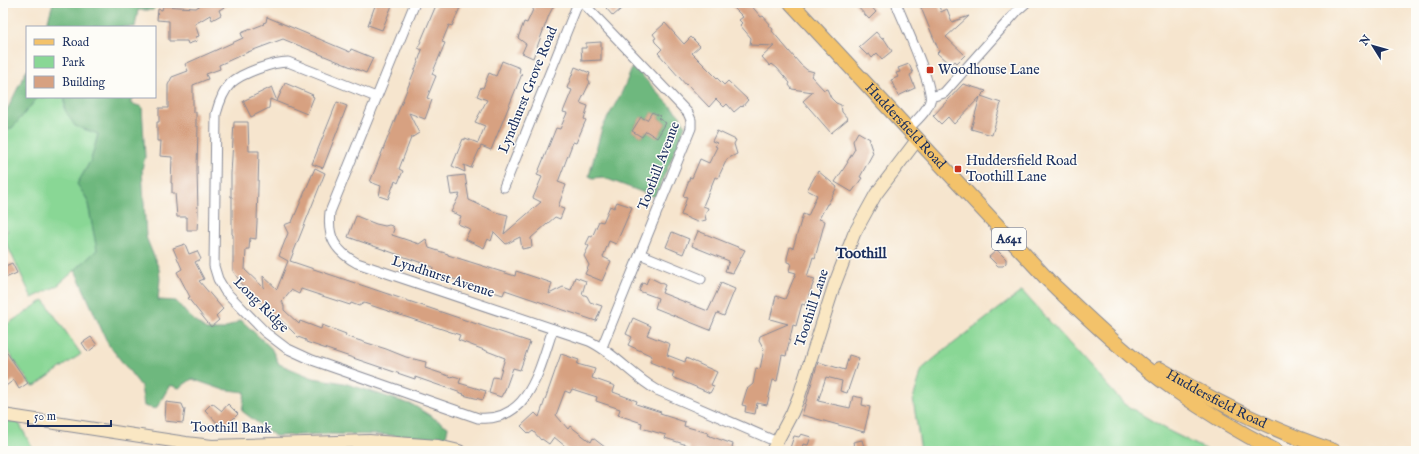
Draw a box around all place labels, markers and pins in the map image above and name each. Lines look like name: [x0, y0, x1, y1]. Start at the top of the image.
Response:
place label: Woodhouse Lane: [938, 61, 1040, 79]
marker: Woodhouse Lane: [925, 65, 935, 75]
place label: Huddersfield Road Toothill Lane: [966, 152, 1078, 186]
marker: Huddersfield Road Toothill Lane: [953, 164, 963, 174]

